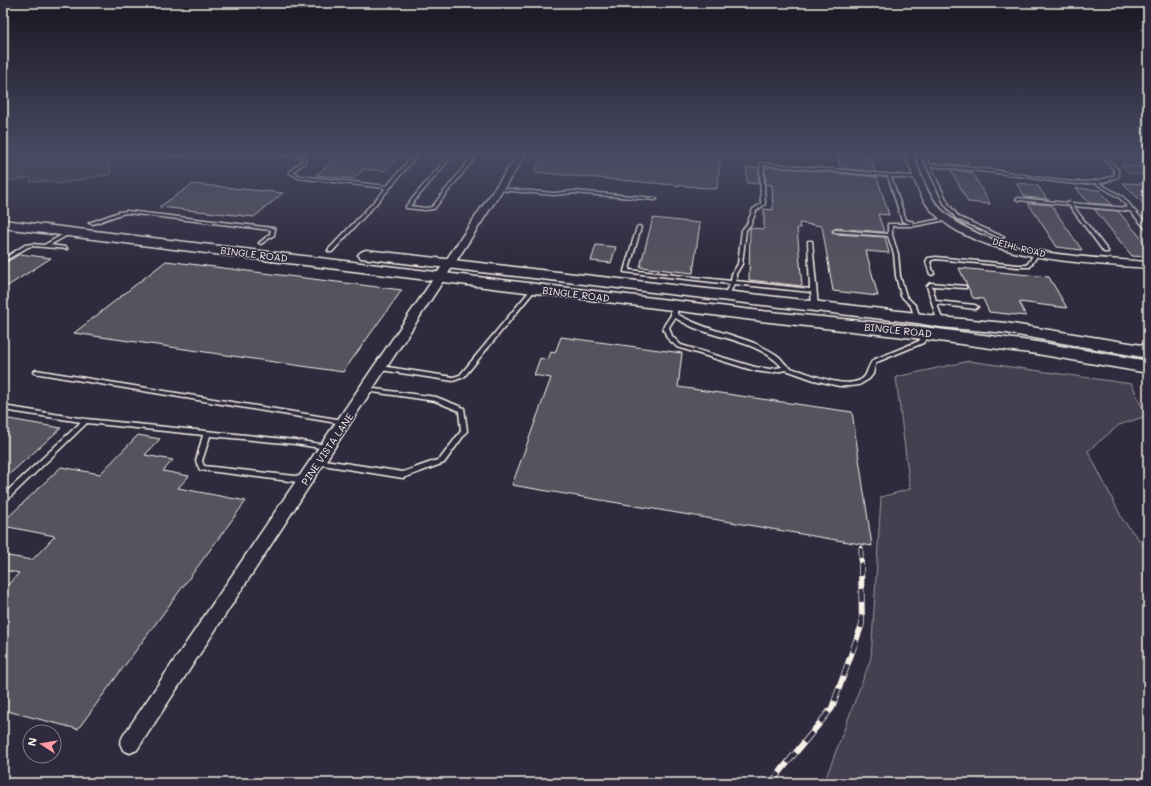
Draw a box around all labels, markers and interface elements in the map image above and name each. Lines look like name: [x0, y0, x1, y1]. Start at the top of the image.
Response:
street label: DEIHL ROAD: [991, 236, 1047, 259]
street label: BINGLE ROAD: [220, 243, 289, 265]
street label: BINGLE ROAD: [542, 283, 611, 305]
street label: BINGLE ROAD: [864, 319, 933, 341]
street label: PINE VISTA LANE: [298, 410, 356, 488]
north arrow: [22, 724, 62, 764]
text: N: [24, 736, 40, 747]

